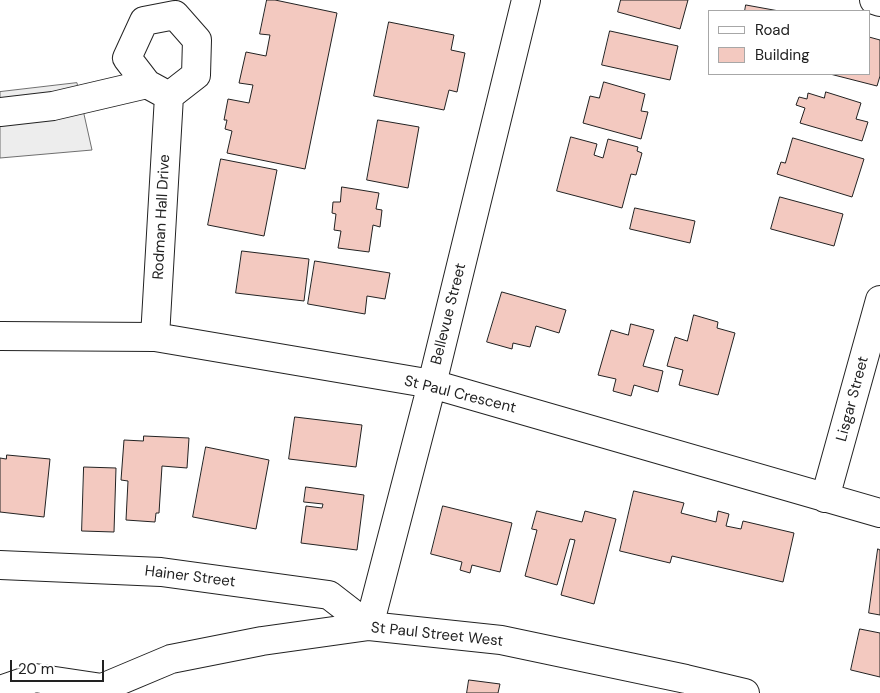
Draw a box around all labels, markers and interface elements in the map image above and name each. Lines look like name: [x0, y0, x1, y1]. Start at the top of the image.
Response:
legend: [708, 10, 870, 75]
text: Road: [755, 20, 790, 40]
text: Building: [755, 45, 810, 65]
street label: Rodman Hall Drive: [150, 154, 174, 280]
street label: Bellevue Street: [428, 261, 470, 367]
street label: Lisgar Street: [833, 354, 873, 444]
street label: St Paul Crescent: [402, 372, 518, 418]
street label: Hainer Street: [144, 563, 236, 591]
street label: St Paul Street West: [370, 619, 504, 651]
scale bar: [12, 650, 106, 682]
text: 20 m: [18, 659, 54, 679]

